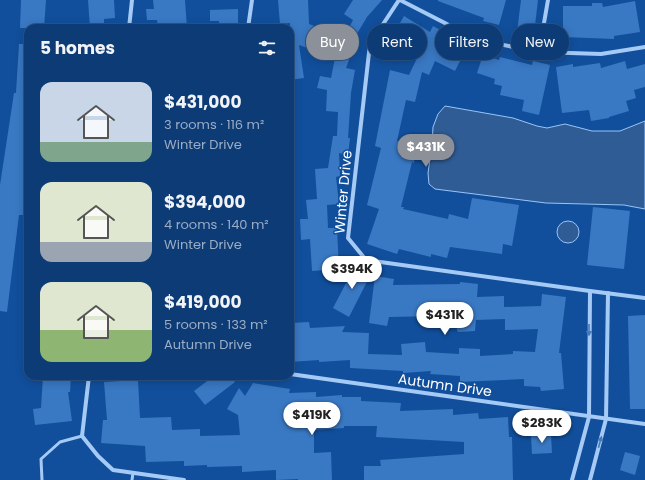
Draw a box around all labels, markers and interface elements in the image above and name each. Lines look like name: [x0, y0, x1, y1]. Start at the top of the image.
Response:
chip: Buy: [306, 24, 359, 60]
chip: Rent: [367, 24, 427, 60]
chip: Filters: [435, 24, 503, 60]
chip: New: [511, 24, 569, 60]
text: 5 homes: [40, 36, 115, 60]
icon: filters: [256, 37, 278, 59]
text: $431,000: [164, 90, 242, 114]
icon: home: [72, 98, 120, 146]
text: 3 rooms · 116 m²: [164, 115, 264, 134]
pin: $431K: [398, 134, 454, 168]
text: Winter Drive: [164, 135, 242, 154]
text: $431K: [406, 137, 446, 156]
street label: Winter Drive: [329, 149, 357, 235]
text: $394,000: [164, 190, 246, 214]
icon: home: [72, 198, 120, 246]
text: 4 rooms · 140 m²: [164, 215, 269, 234]
text: Winter Drive: [164, 235, 242, 254]
pin: $394K: [324, 256, 380, 290]
text: $394K: [331, 259, 373, 278]
text: $419,000: [164, 290, 242, 314]
icon: home: [72, 298, 120, 346]
pin: $431K: [417, 302, 473, 336]
text: $431K: [425, 305, 465, 324]
text: 5 rooms · 133 m²: [164, 315, 268, 334]
one-way arrow: [586, 324, 593, 336]
text: Autumn Drive: [164, 335, 252, 354]
street label: Autumn Drive: [397, 369, 494, 402]
pin: $419K: [284, 402, 340, 436]
text: $419K: [292, 405, 332, 424]
pin: $283K: [514, 410, 570, 444]
text: $283K: [521, 413, 563, 432]
one-way arrow: [597, 436, 603, 448]

